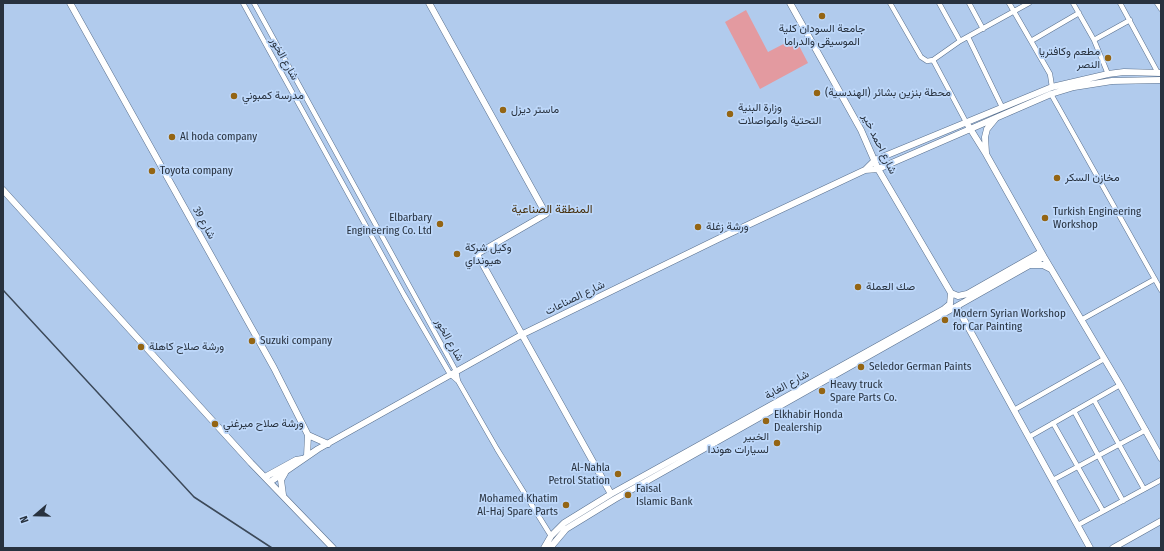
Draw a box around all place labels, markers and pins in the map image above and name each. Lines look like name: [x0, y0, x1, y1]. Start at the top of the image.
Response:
marker: جامعة السودان كلية الموسيقى والدراما: [817, 11, 827, 21]
place label: جامعة السودان كلية الموسيقى والدراما: [779, 22, 865, 48]
place label: مطعم وكافتريا النصر: [1039, 45, 1100, 71]
marker: مطعم وكافتريا النصر: [1103, 53, 1113, 63]
place label: محطة بنزين بشائر (الهندسية): [825, 86, 951, 100]
marker: محطة بنزين بشائر (الهندسية): [812, 88, 822, 98]
place label: مدرسة كمبوني: [242, 89, 304, 103]
marker: مدرسة كمبوني: [229, 91, 239, 101]
place label: وزارة البنية التحتية والمواصلات: [738, 101, 821, 127]
place label: ماستر ديزل: [511, 103, 559, 117]
marker: ماستر ديزل: [498, 105, 508, 115]
marker: وزارة البنية التحتية والمواصلات: [725, 109, 735, 119]
place label: Al hoda company: [180, 130, 257, 144]
marker: Al hoda company: [167, 132, 177, 142]
place label: Toyota company: [160, 164, 233, 178]
marker: Toyota company: [147, 166, 157, 176]
place label: مخازن السكر: [1065, 171, 1120, 185]
marker: مخازن السكر: [1052, 173, 1062, 183]
place label: Turkish Engineering Workshop: [1053, 205, 1141, 231]
place label: Elbarbary Engineering Co. Ltd: [346, 211, 432, 237]
marker: Turkish Engineering Workshop: [1040, 213, 1050, 223]
marker: Elbarbary Engineering Co. Ltd: [435, 219, 445, 229]
place label: ورشة زغلة: [706, 220, 749, 234]
marker: ورشة زغلة: [693, 222, 703, 232]
place label: وكيل شركة هيونداي: [465, 241, 512, 267]
marker: وكيل شركة هيونداي: [452, 249, 462, 259]
place label: صك العملة: [866, 280, 915, 294]
marker: صك العملة: [853, 282, 863, 292]
place label: Modern Syrian Workshop for Car Painting: [953, 307, 1066, 333]
marker: Modern Syrian Workshop for Car Painting: [940, 315, 950, 325]
place label: Suzuki company: [260, 334, 332, 348]
marker: Suzuki company: [247, 336, 257, 346]
place label: ورشة صلاح كاهلة: [149, 340, 224, 354]
marker: ورشة صلاح كاهلة: [136, 342, 146, 352]
place label: Seledor German Paints: [869, 360, 972, 374]
marker: Seledor German Paints: [856, 362, 866, 372]
place label: Heavy truck Spare Parts Co.: [830, 378, 897, 404]
marker: Heavy truck Spare Parts Co.: [817, 386, 827, 396]
place label: Elkhabir Honda Dealership: [774, 408, 843, 434]
marker: Elkhabir Honda Dealership: [761, 416, 771, 426]
place label: ورشة صلاح ميرغني: [223, 417, 304, 431]
marker: ورشة صلاح ميرغني: [210, 419, 220, 429]
place label: الخبير لسيارات هوندا: [708, 430, 769, 456]
marker: الخبير لسيارات هوندا: [772, 438, 782, 448]
place label: Al-Nahla Petrol Station: [548, 461, 610, 487]
marker: Al-Nahla Petrol Station: [613, 469, 623, 479]
place label: Faisal Islamic Bank: [636, 482, 693, 508]
marker: Faisal Islamic Bank: [623, 490, 633, 500]
place label: Mohamed Khatim Al-Haj Spare Parts: [477, 492, 558, 518]
marker: Mohamed Khatim Al-Haj Spare Parts: [561, 500, 571, 510]

